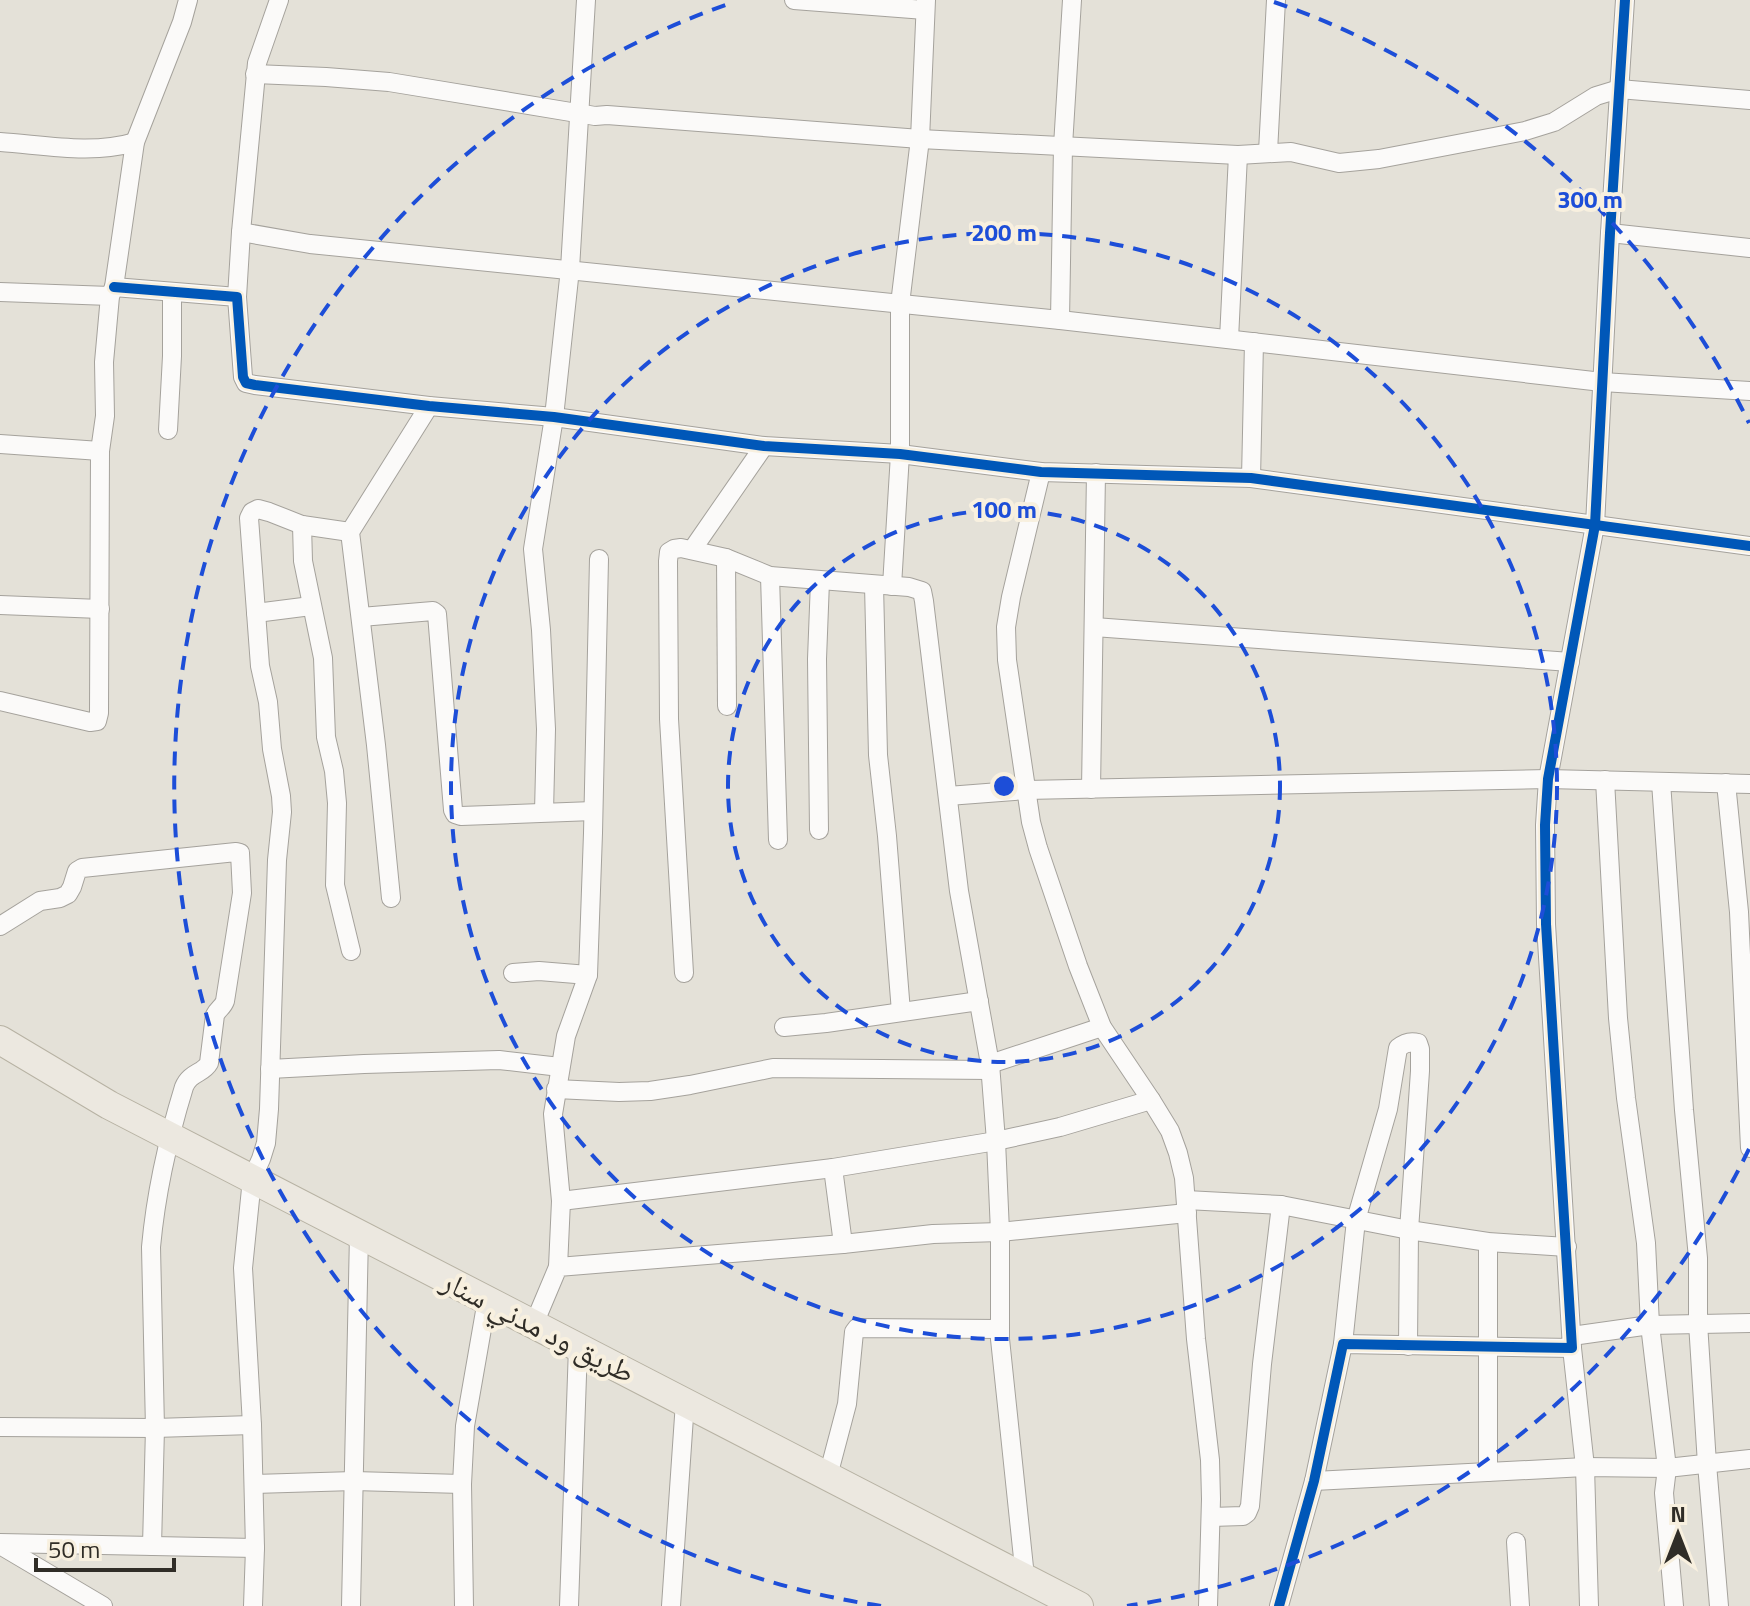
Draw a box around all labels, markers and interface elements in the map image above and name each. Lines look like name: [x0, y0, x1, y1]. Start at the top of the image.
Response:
text: 300 m: [1557, 181, 1623, 217]
text: 200 m: [971, 214, 1037, 250]
text: 100 m: [971, 491, 1037, 527]
centre of rings: [990, 772, 1018, 800]
street label: طريق ود مدني سنار: [432, 1257, 643, 1396]
north arrow: [1638, 1494, 1718, 1574]
text: N: [1670, 1497, 1686, 1531]
scale bar: [36, 1522, 174, 1572]
text: 50 m: [48, 1531, 100, 1567]

